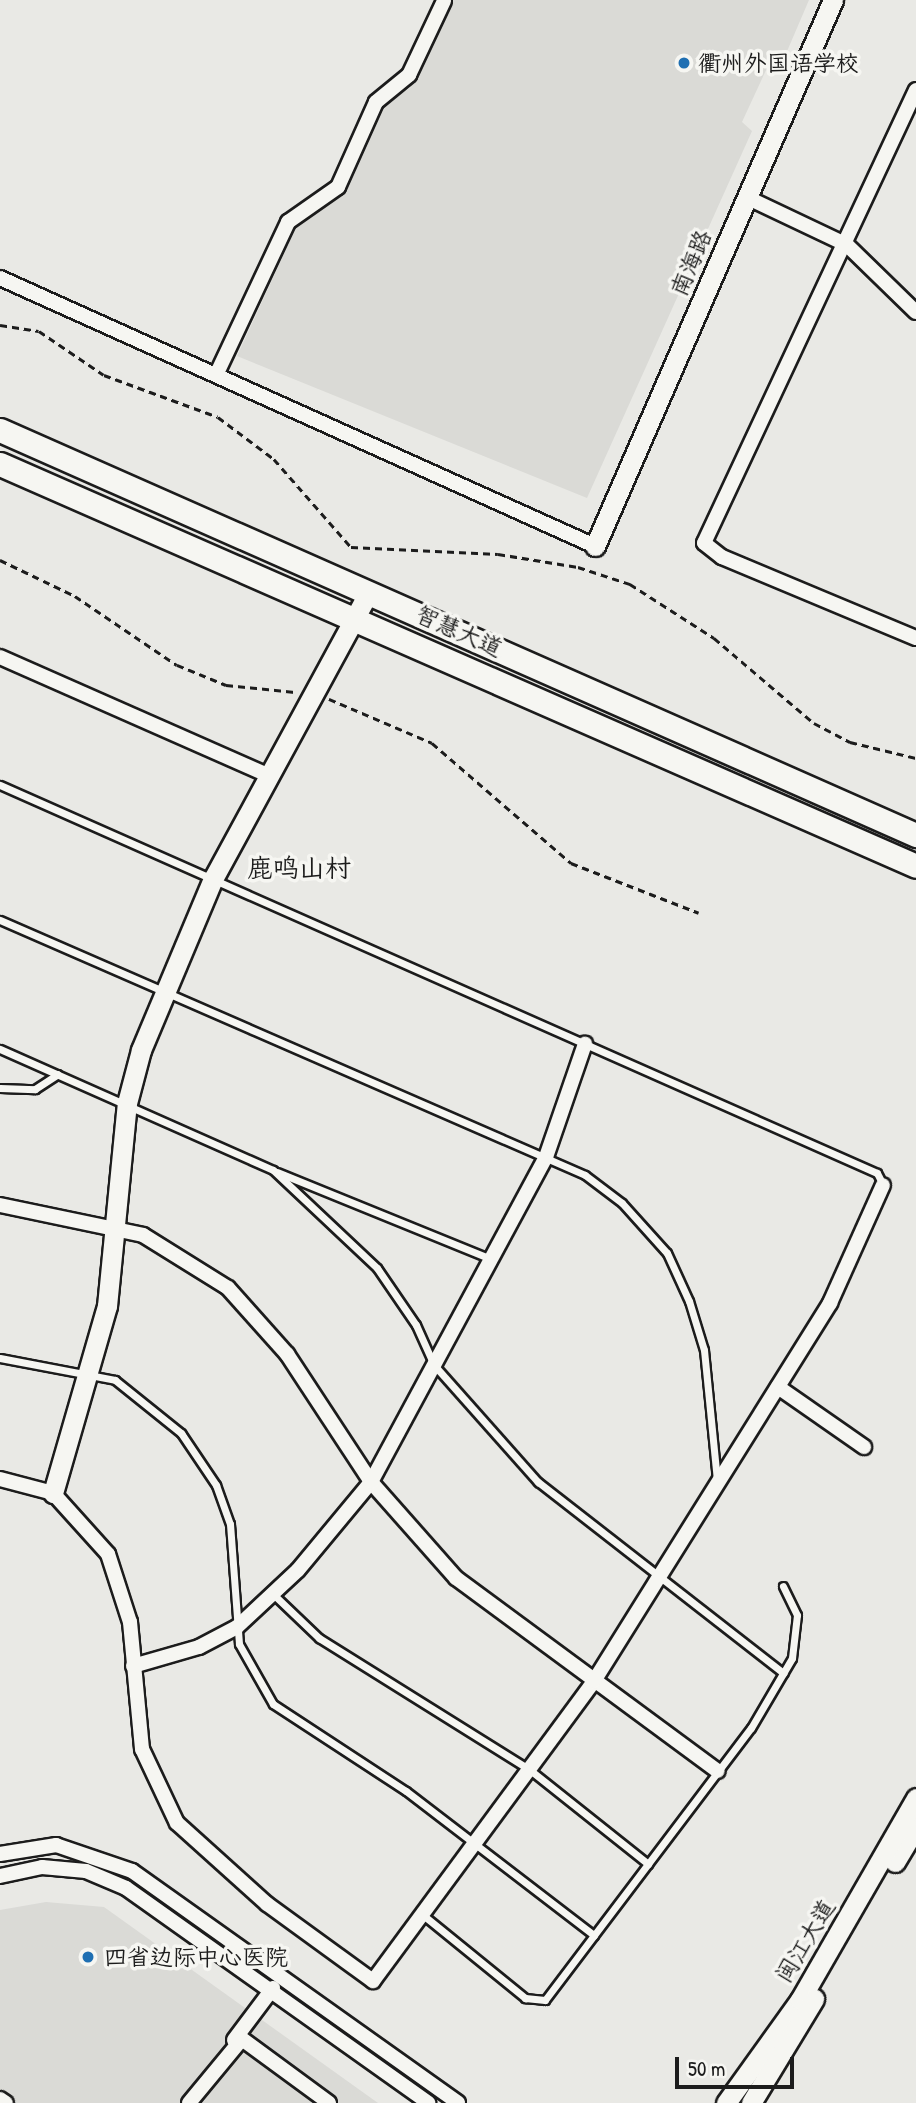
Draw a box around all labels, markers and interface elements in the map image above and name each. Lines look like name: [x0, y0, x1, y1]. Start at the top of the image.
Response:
place label: 衢州外国语学校: [698, 49, 859, 77]
marker: 衢州外国语学校: [676, 55, 692, 71]
street label: 南海路: [665, 226, 717, 300]
street label: 智慧大道: [411, 600, 507, 662]
district label: 鹿鸣山村: [247, 852, 351, 884]
street label: 闽江大道: [769, 1894, 841, 1988]
place label: 四省边际中心医院: [104, 1943, 288, 1971]
marker: 四省边际中心医院: [78, 1947, 98, 1967]
scale bar: [678, 2044, 797, 2088]
text: 50 m: [688, 2054, 725, 2083]

